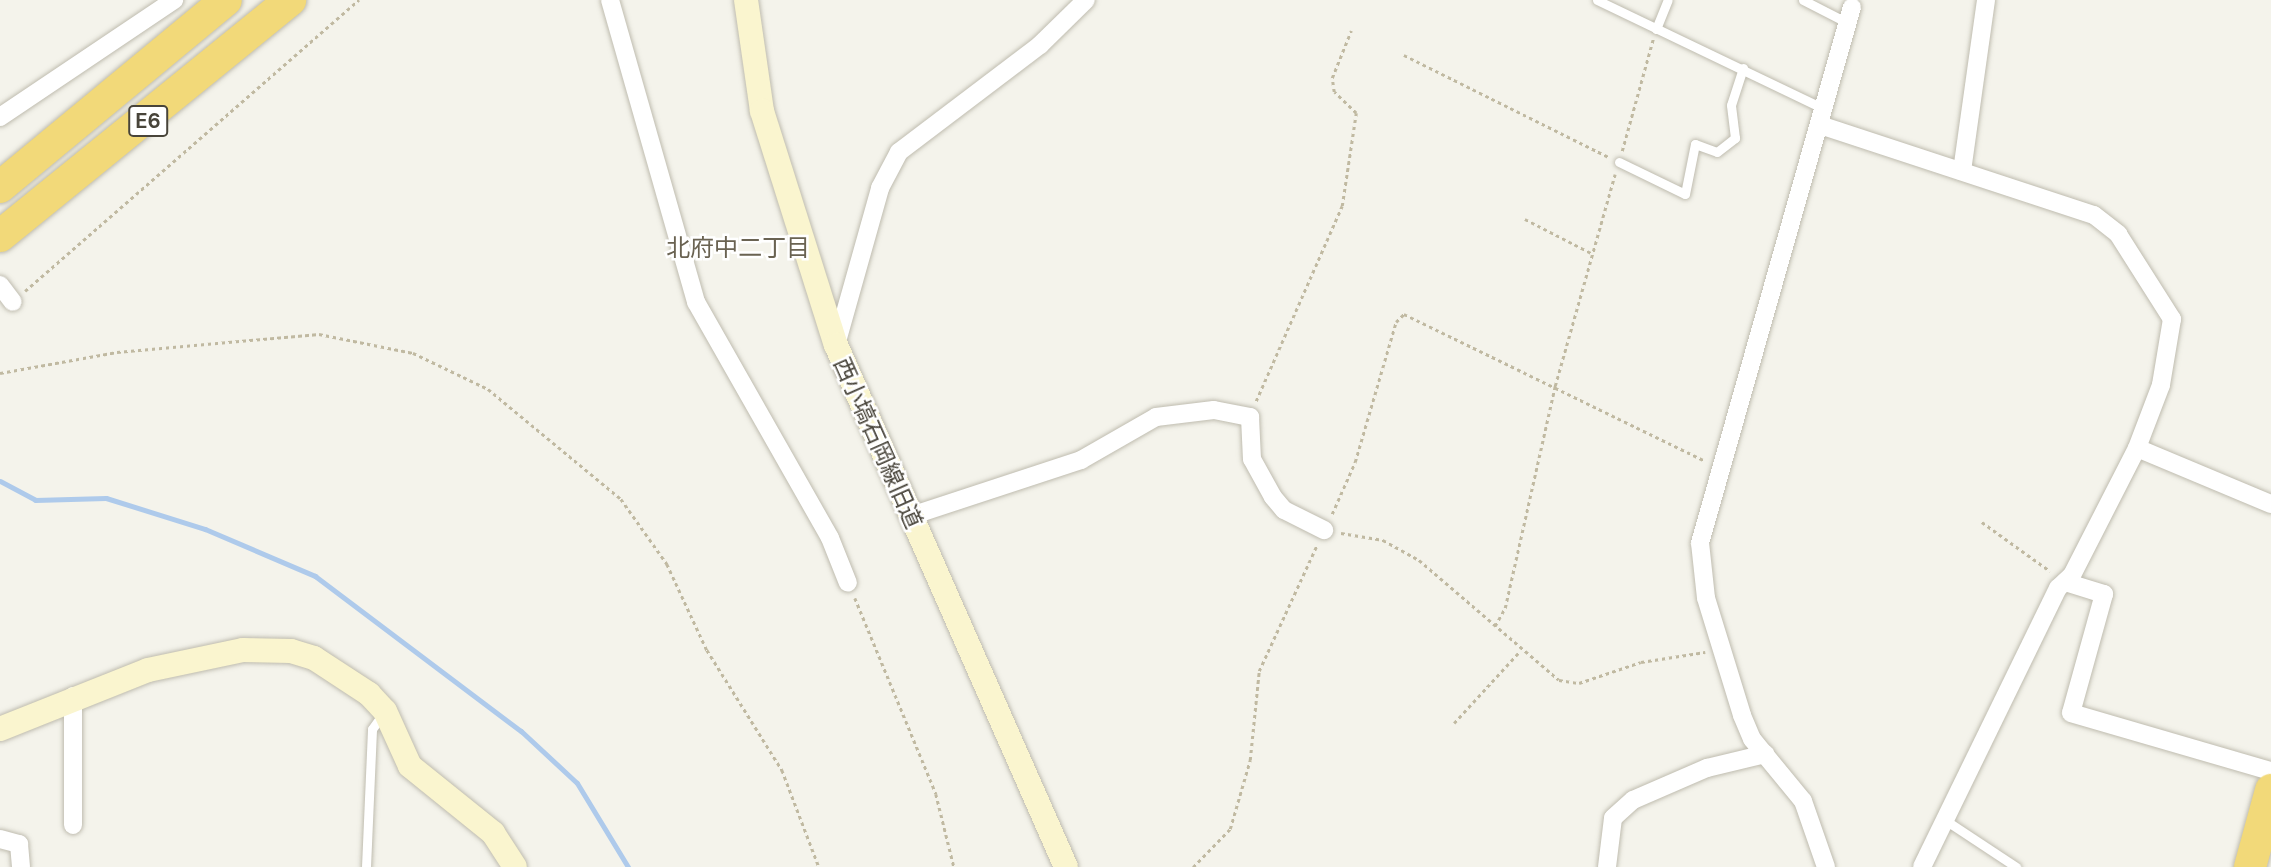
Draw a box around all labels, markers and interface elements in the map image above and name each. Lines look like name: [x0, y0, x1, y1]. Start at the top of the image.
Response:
road number: E6: [127, 104, 169, 138]
district label: 北府中二丁目: [666, 234, 810, 262]
street label: 西小塙石岡線旧道: [828, 353, 928, 533]

